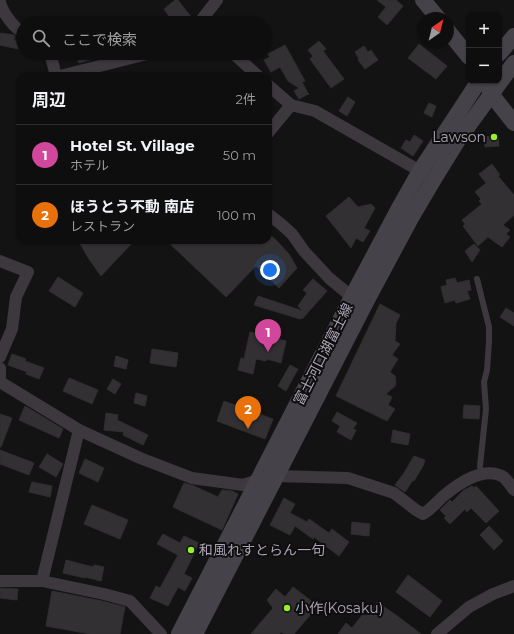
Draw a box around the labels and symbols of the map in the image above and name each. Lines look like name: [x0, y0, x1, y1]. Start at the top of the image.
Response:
north arrow: [418, 12, 454, 48]
place label: Lawson: [432, 128, 486, 146]
marker: Lawson: [489, 132, 499, 142]
your location: [260, 260, 280, 280]
street label: 富士河口湖富士線: [290, 300, 356, 408]
pin: 1: [255, 319, 281, 352]
pin: 2: [235, 396, 261, 429]
place label: 和風れすとらん一句: [199, 541, 325, 559]
marker: 和風れすとらん一句: [186, 545, 196, 555]
place label: 小作(Kosaku): [295, 599, 383, 617]
marker: 小作(Kosaku): [282, 603, 292, 613]

